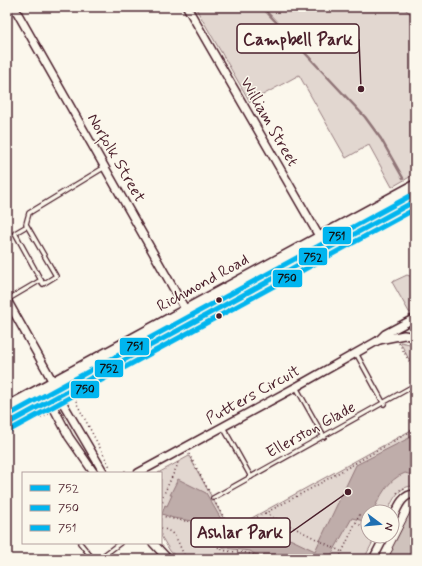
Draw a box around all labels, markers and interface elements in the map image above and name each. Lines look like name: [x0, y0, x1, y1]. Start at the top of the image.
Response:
callout: Campbell Park: [237, 24, 359, 53]
text: Campbell Park: [243, 29, 353, 51]
street label: William Street: [235, 74, 303, 170]
street label: Norfolk Street: [80, 110, 150, 208]
line badge: 751: [322, 226, 352, 245]
text: 751: [329, 230, 345, 244]
line badge: 752: [298, 247, 328, 266]
street label: Richmond Road: [153, 249, 253, 317]
text: 752: [303, 251, 323, 265]
line badge: 750: [272, 269, 303, 288]
text: 750: [277, 272, 297, 286]
unlabelled marker: [214, 295, 224, 305]
unlabelled marker: [214, 311, 224, 321]
line badge: 751: [119, 337, 150, 356]
text: 751: [127, 340, 143, 354]
line badge: 752: [94, 359, 124, 378]
street label: Putters Circuit: [202, 360, 304, 430]
text: 752: [99, 362, 119, 376]
line badge: 750: [70, 380, 100, 399]
text: 750: [75, 383, 95, 397]
street label: Ellerston Glade: [263, 397, 359, 463]
legend: [22, 472, 162, 544]
text: 752: [58, 481, 79, 497]
text: 750: [58, 501, 79, 517]
north arrow: [360, 504, 400, 544]
callout: Ashlar Park: [191, 518, 290, 547]
text: 751: [58, 521, 76, 537]
text: N: [381, 521, 396, 532]
text: Ashlar Park: [197, 522, 283, 544]

